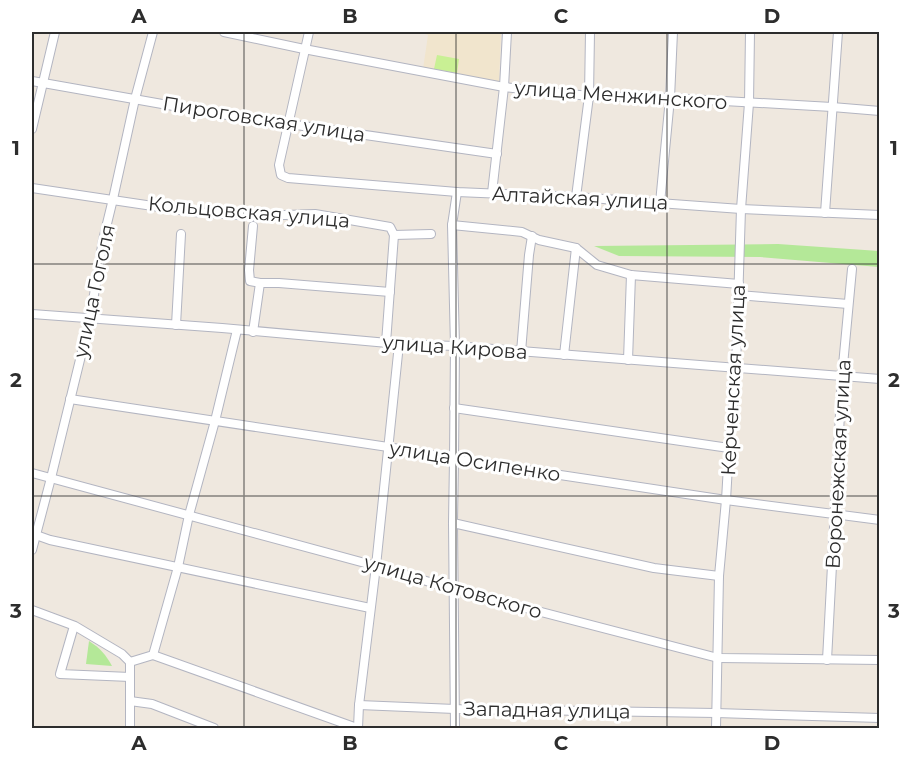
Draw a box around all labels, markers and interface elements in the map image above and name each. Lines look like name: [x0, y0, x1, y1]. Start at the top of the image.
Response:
text: A: [130, 4, 147, 28]
text: B: [342, 4, 358, 28]
text: C: [554, 4, 569, 28]
text: D: [764, 4, 780, 28]
street label: улица Менжинского: [513, 76, 728, 114]
street label: Пироговская улица: [161, 91, 367, 147]
text: 1: [12, 136, 20, 160]
text: 1: [890, 136, 898, 160]
street label: Алтайская улица: [491, 181, 669, 215]
street label: Кольцовская улица: [147, 191, 351, 233]
street label: улица Гоголя: [68, 222, 120, 361]
street label: Керченская улица: [716, 284, 750, 476]
street label: улица Кирова: [381, 330, 528, 364]
street label: Воронежская улица: [821, 359, 855, 569]
text: 2: [10, 368, 22, 392]
text: 2: [888, 368, 900, 392]
street label: улица Осипенко: [387, 435, 562, 486]
street label: улица Котовского: [360, 550, 545, 624]
text: 3: [9, 599, 22, 623]
text: 3: [887, 599, 900, 623]
street label: Западная улица: [463, 697, 631, 723]
text: A: [130, 731, 147, 755]
text: B: [342, 731, 358, 755]
text: C: [554, 731, 569, 755]
text: D: [764, 731, 780, 755]

